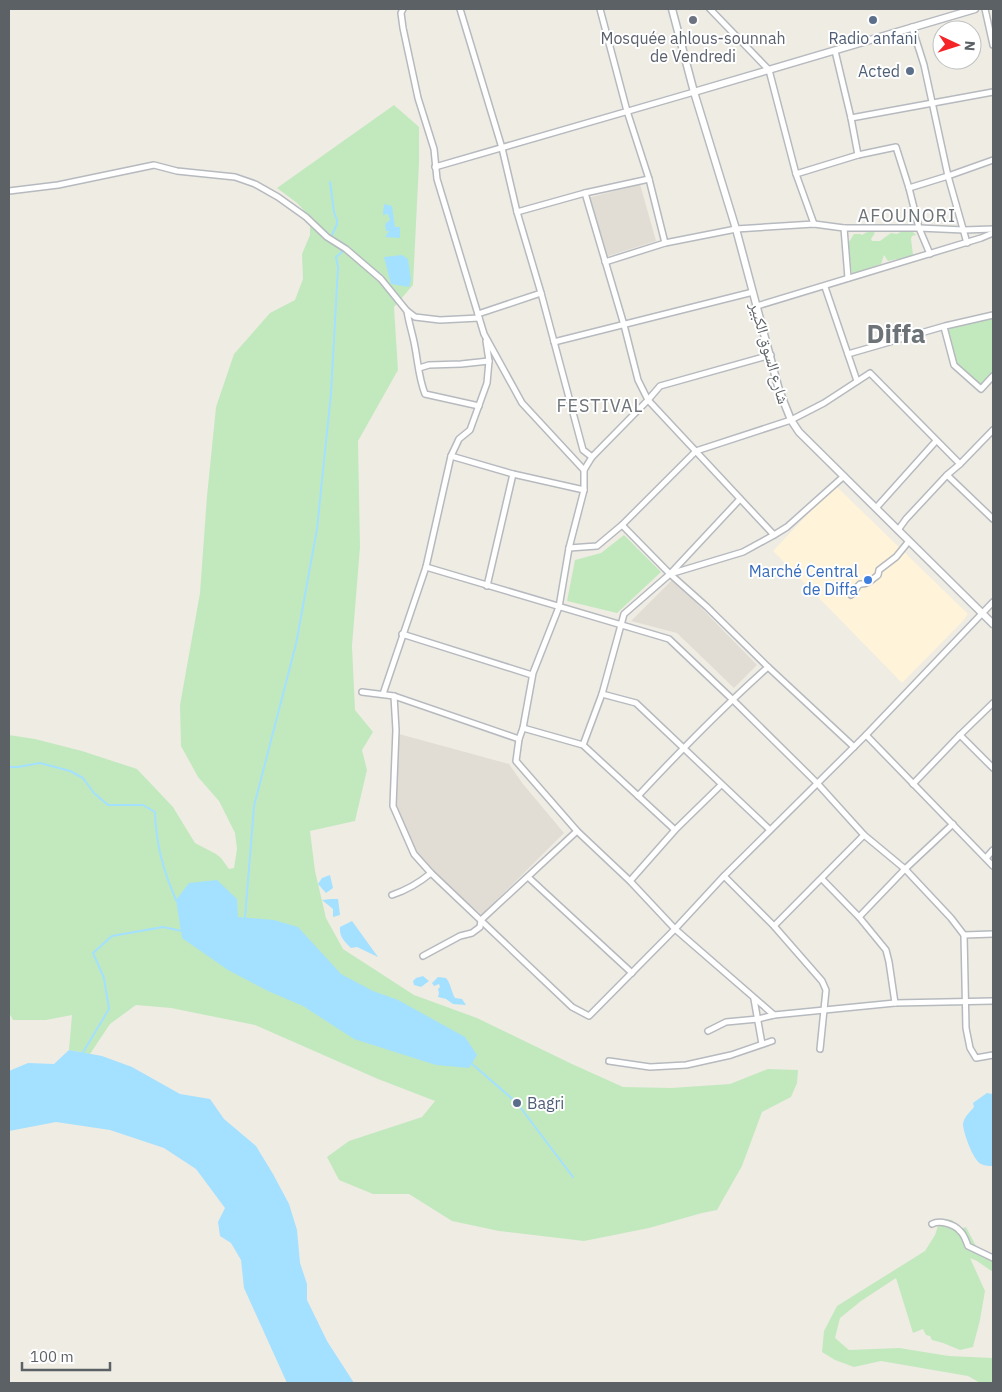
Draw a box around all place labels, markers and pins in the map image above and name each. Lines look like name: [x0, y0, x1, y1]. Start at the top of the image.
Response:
marker: Mosquée ahlous-sounnah de Vendredi: [687, 14, 699, 26]
marker: Radio anfani: [867, 14, 879, 26]
place label: Mosquée ahlous-sounnah de Vendredi: [600, 28, 786, 66]
place label: Radio anfani: [828, 28, 918, 48]
place label: Acted: [858, 61, 900, 81]
marker: Acted: [904, 65, 916, 77]
place label: Marché Central de Diffa: [749, 561, 858, 599]
marker: Marché Central de Diffa: [862, 574, 874, 586]
place label: Bagri: [527, 1093, 564, 1113]
marker: Bagri: [511, 1097, 523, 1109]

